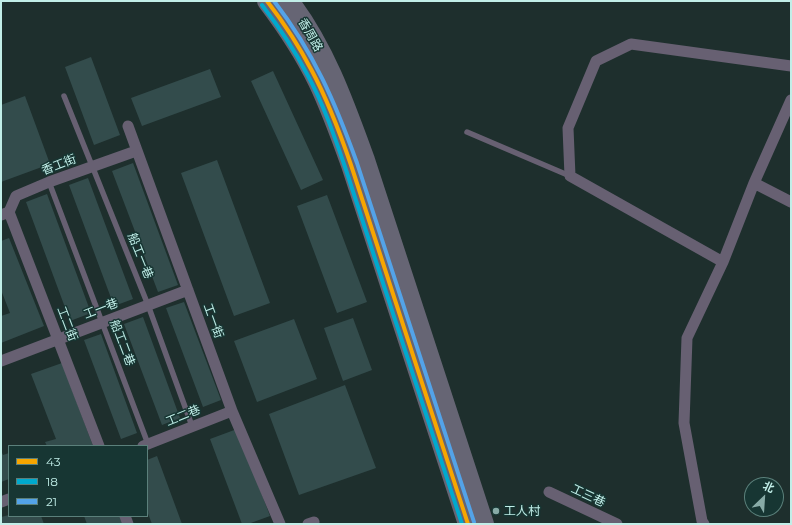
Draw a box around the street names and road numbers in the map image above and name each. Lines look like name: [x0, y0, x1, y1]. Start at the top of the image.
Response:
street label: 香周路: [295, 16, 325, 54]
street label: 香工街: [40, 152, 78, 178]
street label: 船工一巷: [124, 231, 156, 281]
street label: 工一巷: [82, 296, 120, 322]
street label: 工一街: [200, 302, 226, 340]
street label: 工二街: [54, 305, 80, 343]
street label: 船工二巷: [107, 318, 137, 368]
street label: 工二巷: [164, 403, 202, 429]
street label: 工三巷: [569, 482, 607, 510]

